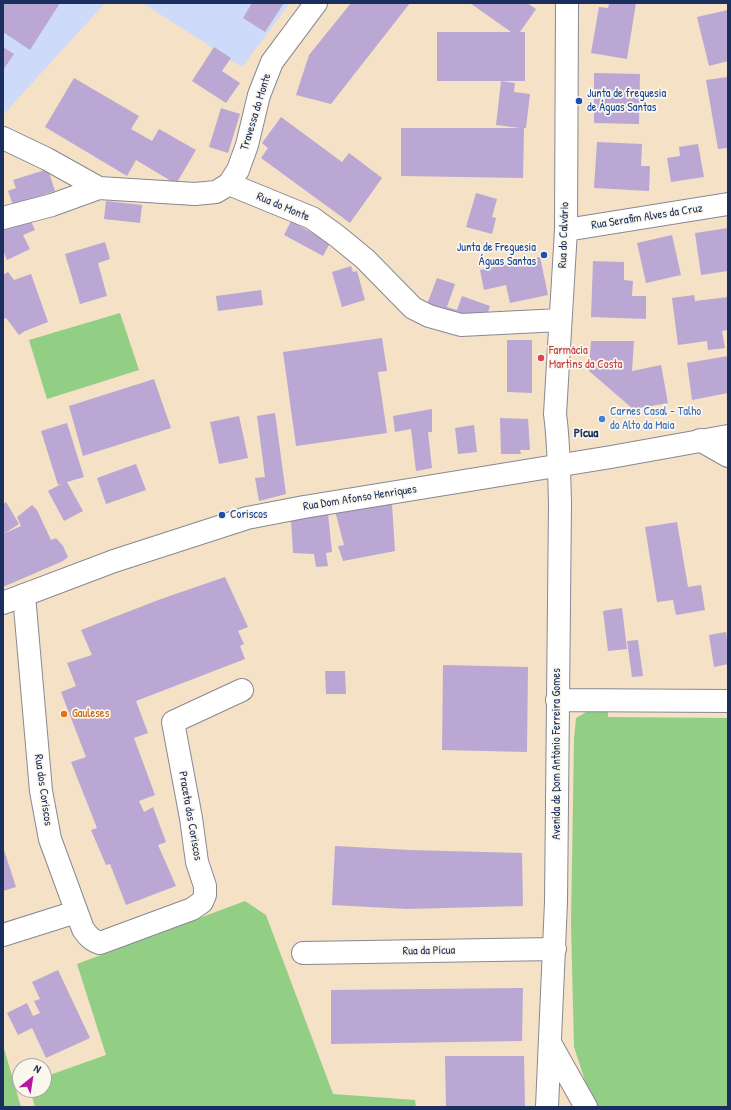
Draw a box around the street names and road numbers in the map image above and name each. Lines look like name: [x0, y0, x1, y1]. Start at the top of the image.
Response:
street label: Travessa do Monte: [237, 72, 275, 152]
street label: Rua do Monte: [254, 189, 312, 225]
street label: Rua Serafim Alves da Cruz: [590, 201, 704, 233]
street label: Rua do Calvário: [556, 202, 572, 268]
street label: Rua Dom Afonso Henriques: [302, 482, 418, 514]
street label: Avenida de Dom António Ferreira Gomes: [550, 668, 564, 840]
street label: Rua dos Coriscos: [31, 753, 55, 827]
street label: Praceta dos Coriscos: [175, 770, 205, 862]
street label: Rua da Pícua: [403, 943, 455, 959]

